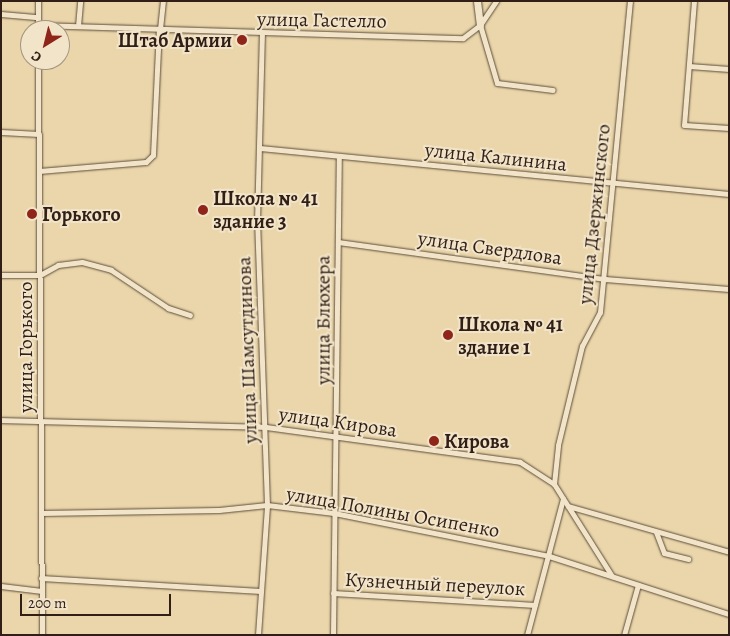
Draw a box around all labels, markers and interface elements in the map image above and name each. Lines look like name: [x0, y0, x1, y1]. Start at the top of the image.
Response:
street label: улица Гастелло: [257, 7, 387, 33]
north arrow: [20, 20, 70, 70]
place label: Штаб Армии: [118, 28, 232, 52]
marker: Штаб Армии: [236, 34, 248, 46]
text: С: [27, 47, 46, 67]
street label: улица Дзержинского: [573, 123, 615, 305]
street label: улица Калинина: [424, 138, 568, 176]
place label: Школа № 41 здание 3: [213, 186, 318, 233]
place label: Горького: [42, 202, 121, 226]
marker: Школа № 41 здание 3: [197, 204, 209, 216]
marker: Горького: [26, 208, 38, 220]
street label: улица Свердлова: [417, 226, 563, 270]
street label: улица Блюхера: [311, 255, 335, 385]
street label: улица Шамсутдинова: [232, 256, 262, 444]
street label: улица Горького: [13, 281, 37, 413]
place label: Школа № 41 здание 1: [458, 312, 563, 359]
marker: Школа № 41 здание 1: [442, 329, 454, 341]
street label: улица Кирова: [277, 402, 399, 442]
place label: Кирова: [444, 429, 509, 453]
marker: Кирова: [428, 435, 440, 447]
street label: улица Полины Осипенко: [285, 481, 501, 543]
street label: Кузнечный переулок: [344, 567, 526, 601]
scale bar: [22, 584, 174, 616]
text: 200 m: [28, 593, 67, 613]

